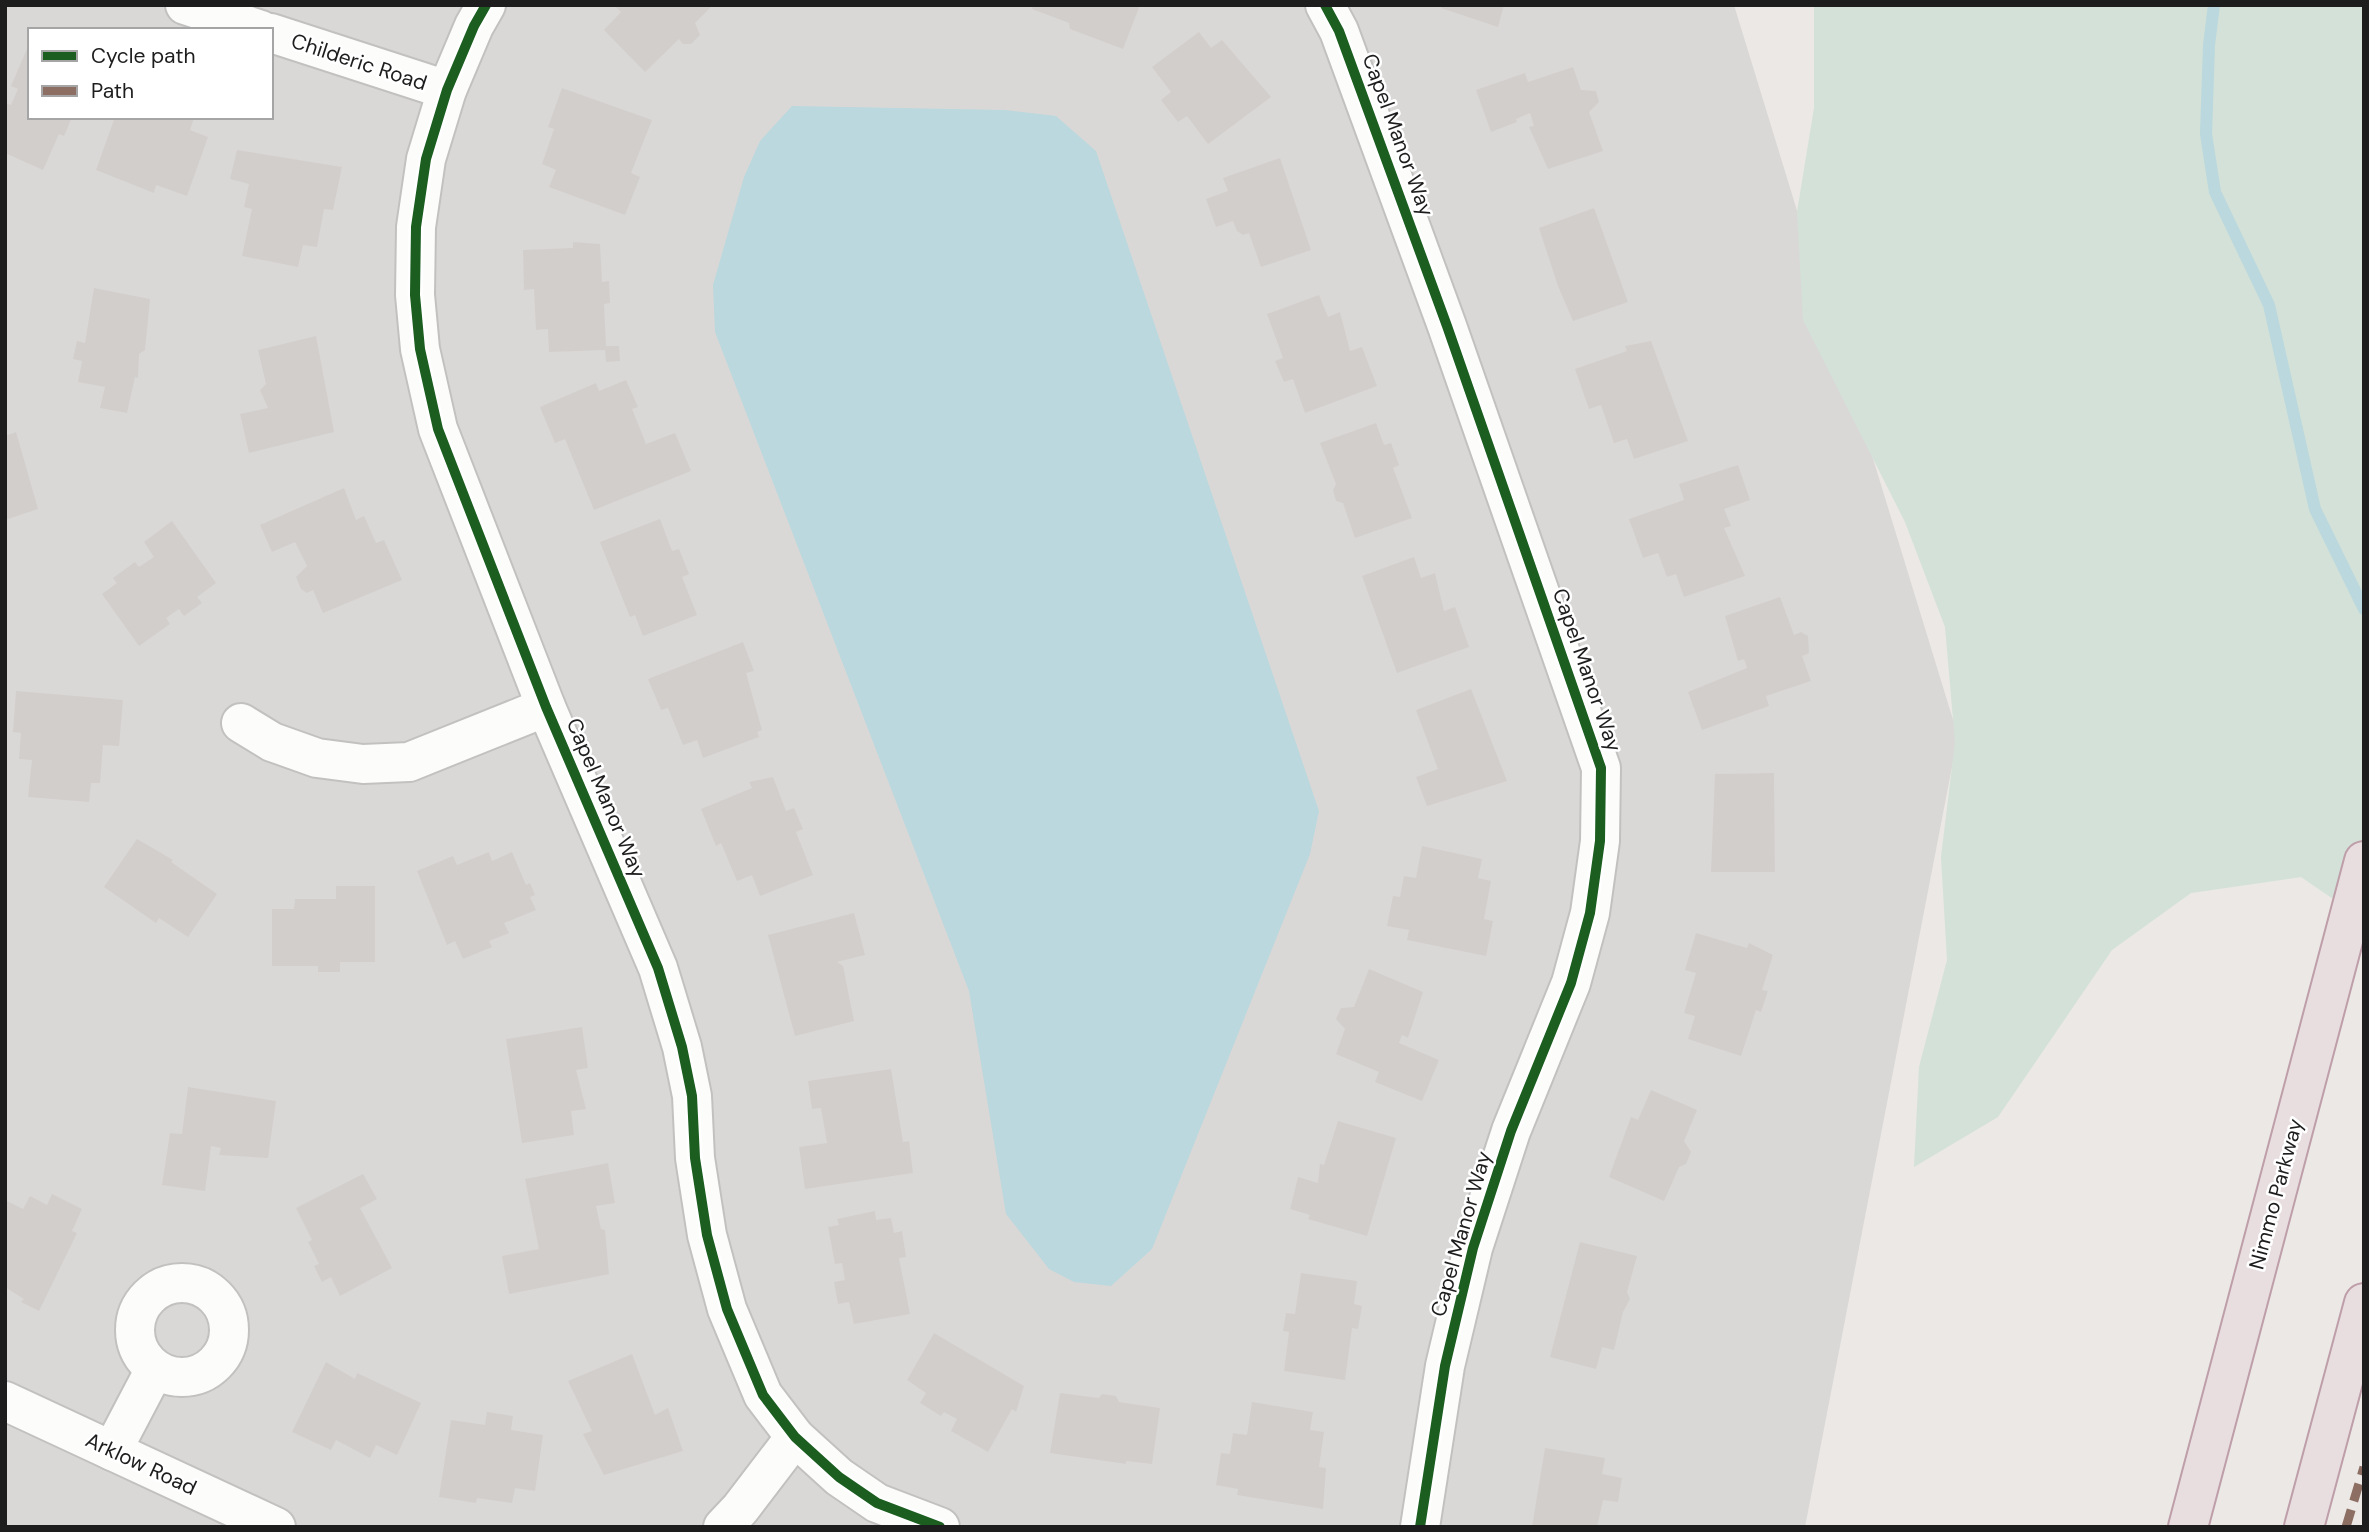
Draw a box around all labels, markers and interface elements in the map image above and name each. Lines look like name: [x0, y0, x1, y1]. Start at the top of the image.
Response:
street label: Childeric Road: [288, 27, 430, 97]
legend: [28, 28, 273, 119]
text: Cycle path: [91, 42, 196, 70]
street label: Capel Manor Way: [1356, 50, 1440, 220]
text: Path: [91, 77, 134, 105]
street label: Capel Manor Way: [1546, 585, 1628, 756]
street label: Capel Manor Way: [560, 714, 652, 882]
street label: Nimmo Parkway: [2242, 1115, 2310, 1272]
street label: Capel Manor Way: [1424, 1148, 1498, 1320]
street label: Arklow Road: [81, 1426, 201, 1502]

